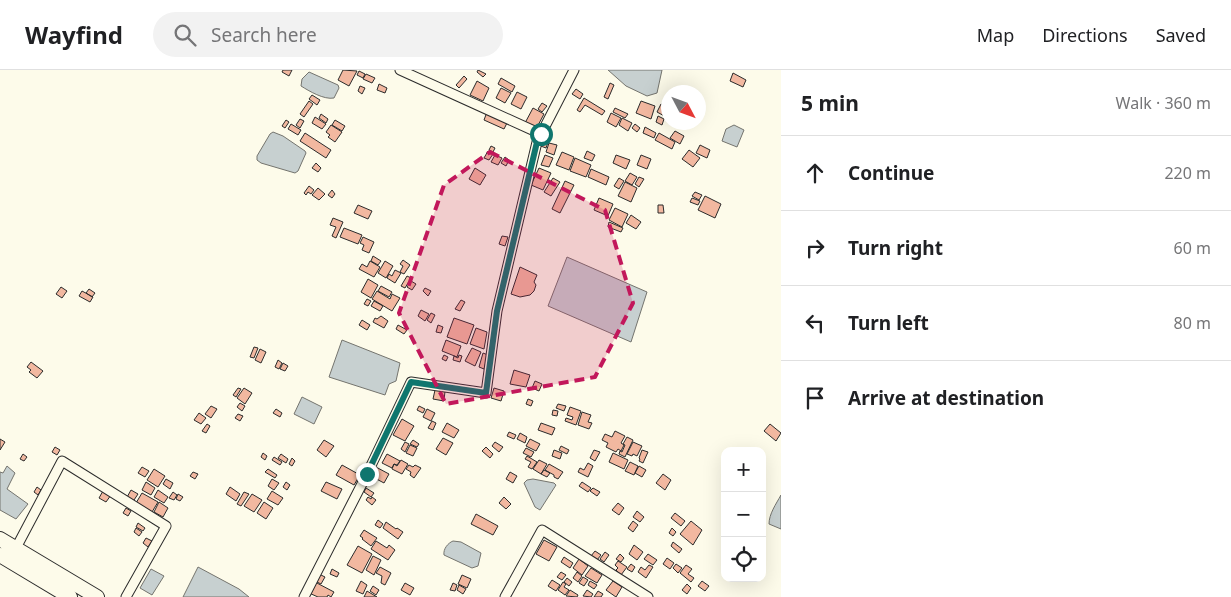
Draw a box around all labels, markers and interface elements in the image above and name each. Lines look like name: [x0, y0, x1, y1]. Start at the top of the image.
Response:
search box: [153, 12, 503, 57]
text: Wayfind: [25, 18, 123, 51]
icon: search: [171, 21, 199, 49]
text: Search here: [211, 22, 317, 48]
text: Map: [977, 23, 1014, 47]
text: Directions: [1042, 23, 1128, 47]
text: Saved: [1156, 23, 1206, 47]
north arrow: [661, 85, 706, 130]
text: 5 min: [801, 89, 859, 117]
text: Walk · 360 m: [1116, 92, 1211, 114]
route start: [530, 123, 553, 146]
icon: ahead: [801, 159, 829, 187]
text: Continue: [848, 160, 934, 186]
text: 220 m: [1164, 162, 1211, 184]
icon: right: [801, 234, 829, 262]
text: Turn right: [848, 235, 943, 261]
text: 60 m: [1174, 237, 1211, 259]
icon: left: [801, 309, 829, 337]
text: Turn left: [848, 310, 929, 336]
text: 80 m: [1174, 312, 1211, 334]
icon: arrive: [801, 384, 829, 412]
text: Arrive at destination: [848, 385, 1044, 411]
map controls: [721, 447, 766, 582]
button: +: [721, 447, 766, 492]
route end: [356, 463, 379, 486]
button: −: [721, 492, 766, 537]
button: locate: [721, 537, 766, 582]

